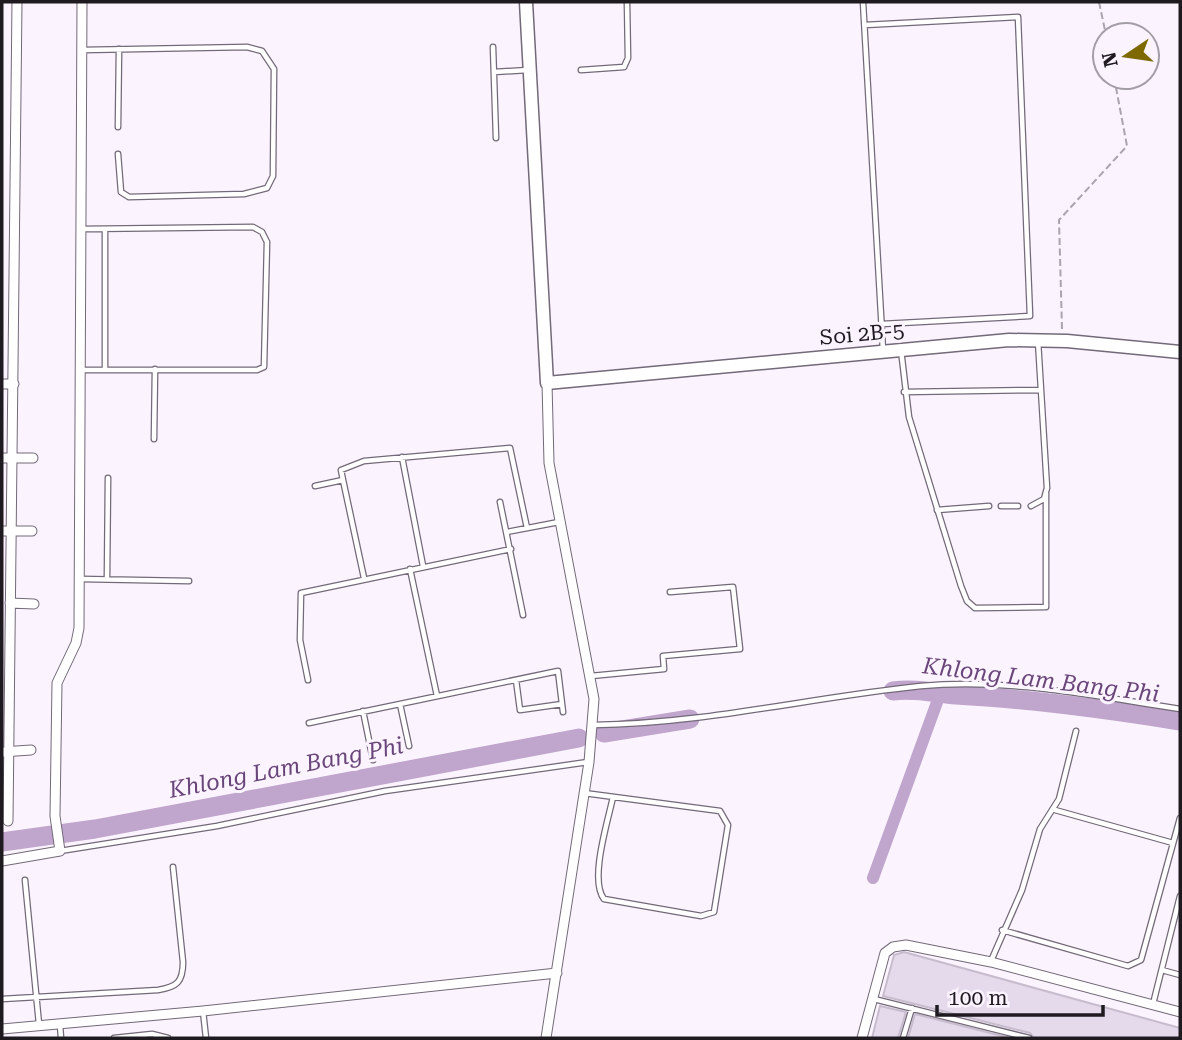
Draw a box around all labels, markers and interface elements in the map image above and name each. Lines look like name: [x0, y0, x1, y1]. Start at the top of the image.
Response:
north arrow: [1091, 21, 1161, 91]
text: N: [1097, 50, 1123, 69]
street label: Soi 2B-5: [819, 318, 905, 350]
water label: Khlong Lam Bang Phi: [920, 652, 1161, 708]
water label: Khlong Lam Bang Phi: [165, 732, 406, 804]
scale bar: [937, 974, 1103, 1018]
text: 100 m: [948, 986, 1008, 1010]

